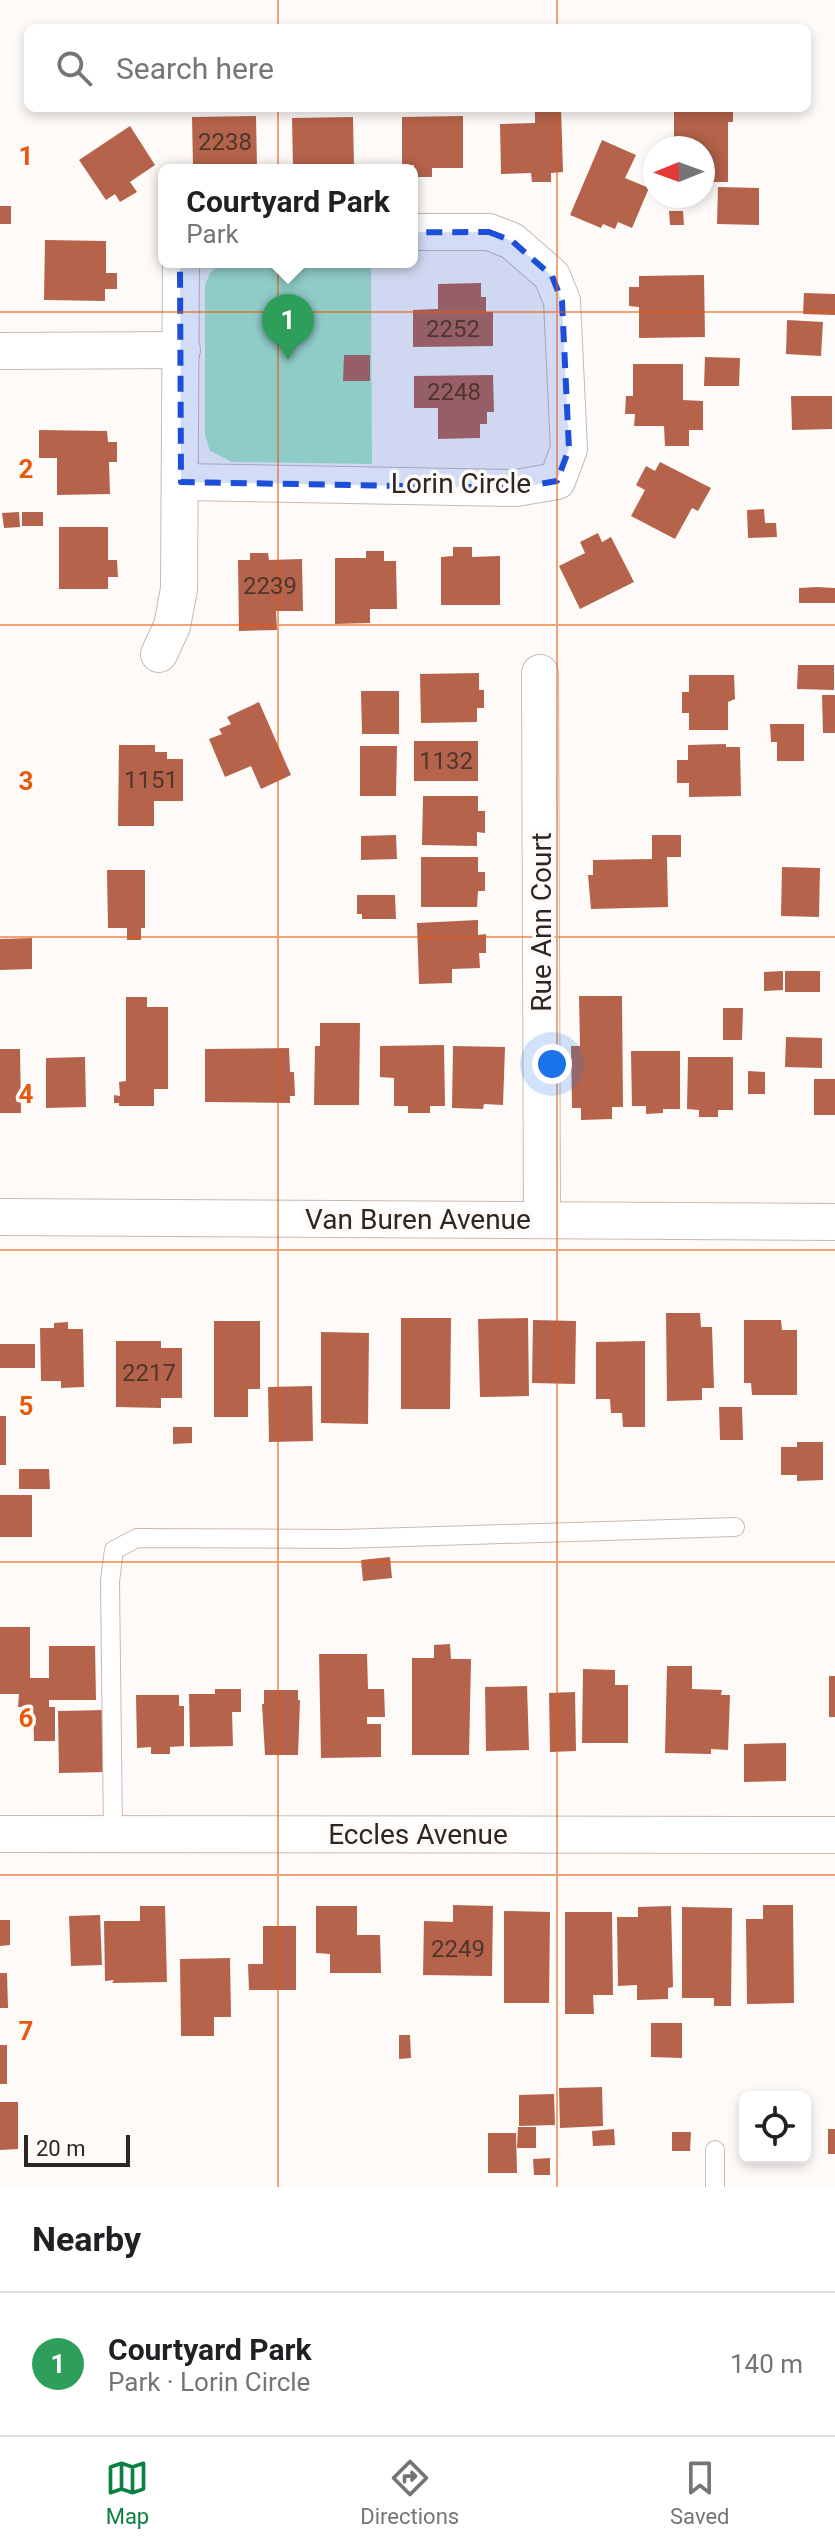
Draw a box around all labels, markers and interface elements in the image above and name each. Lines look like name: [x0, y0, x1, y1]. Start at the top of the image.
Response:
search box: [24, 24, 811, 112]
icon: search: [52, 46, 96, 90]
text: Search here: [116, 51, 274, 86]
house number: 2238: [198, 128, 252, 156]
north arrow: [643, 136, 715, 208]
text: 1: [19, 141, 33, 171]
popup: [158, 164, 418, 268]
text: Courtyard Park: [186, 184, 390, 219]
text: Park: [186, 219, 239, 249]
pin: 1: [262, 294, 314, 360]
house number: 2252: [426, 315, 480, 343]
house number: 2248: [427, 378, 481, 406]
text: 2: [19, 454, 33, 484]
street label: Lorin Circle: [391, 467, 531, 500]
house number: 2239: [243, 572, 297, 600]
house number: 1132: [419, 747, 473, 775]
text: 3: [19, 766, 33, 796]
house number: 1151: [124, 766, 178, 794]
street label: Rue Ann Court: [525, 832, 558, 1012]
your location: [532, 1044, 572, 1084]
text: 4: [19, 1079, 34, 1109]
street label: Van Buren Avenue: [305, 1203, 531, 1236]
house number: 2217: [122, 1359, 176, 1387]
text: 5: [19, 1391, 33, 1421]
text: 6: [19, 1703, 34, 1733]
street label: Eccles Avenue: [328, 1818, 508, 1851]
house number: 2249: [431, 1935, 485, 1963]
text: 7: [19, 2016, 33, 2046]
map controls: [739, 2091, 811, 2163]
button: locate: [739, 2091, 811, 2163]
scale bar: [24, 2131, 130, 2167]
text: 20 m: [36, 2136, 85, 2161]
text: Nearby: [32, 2219, 141, 2259]
text: Courtyard Park: [108, 2332, 311, 2367]
text: 1: [51, 2349, 65, 2379]
text: 140 m: [730, 2349, 803, 2379]
text: Park · Lorin Circle: [108, 2367, 310, 2397]
tab: Map: [105, 2456, 149, 2529]
tab: Directions: [360, 2456, 459, 2529]
tab: Saved: [670, 2456, 730, 2529]

